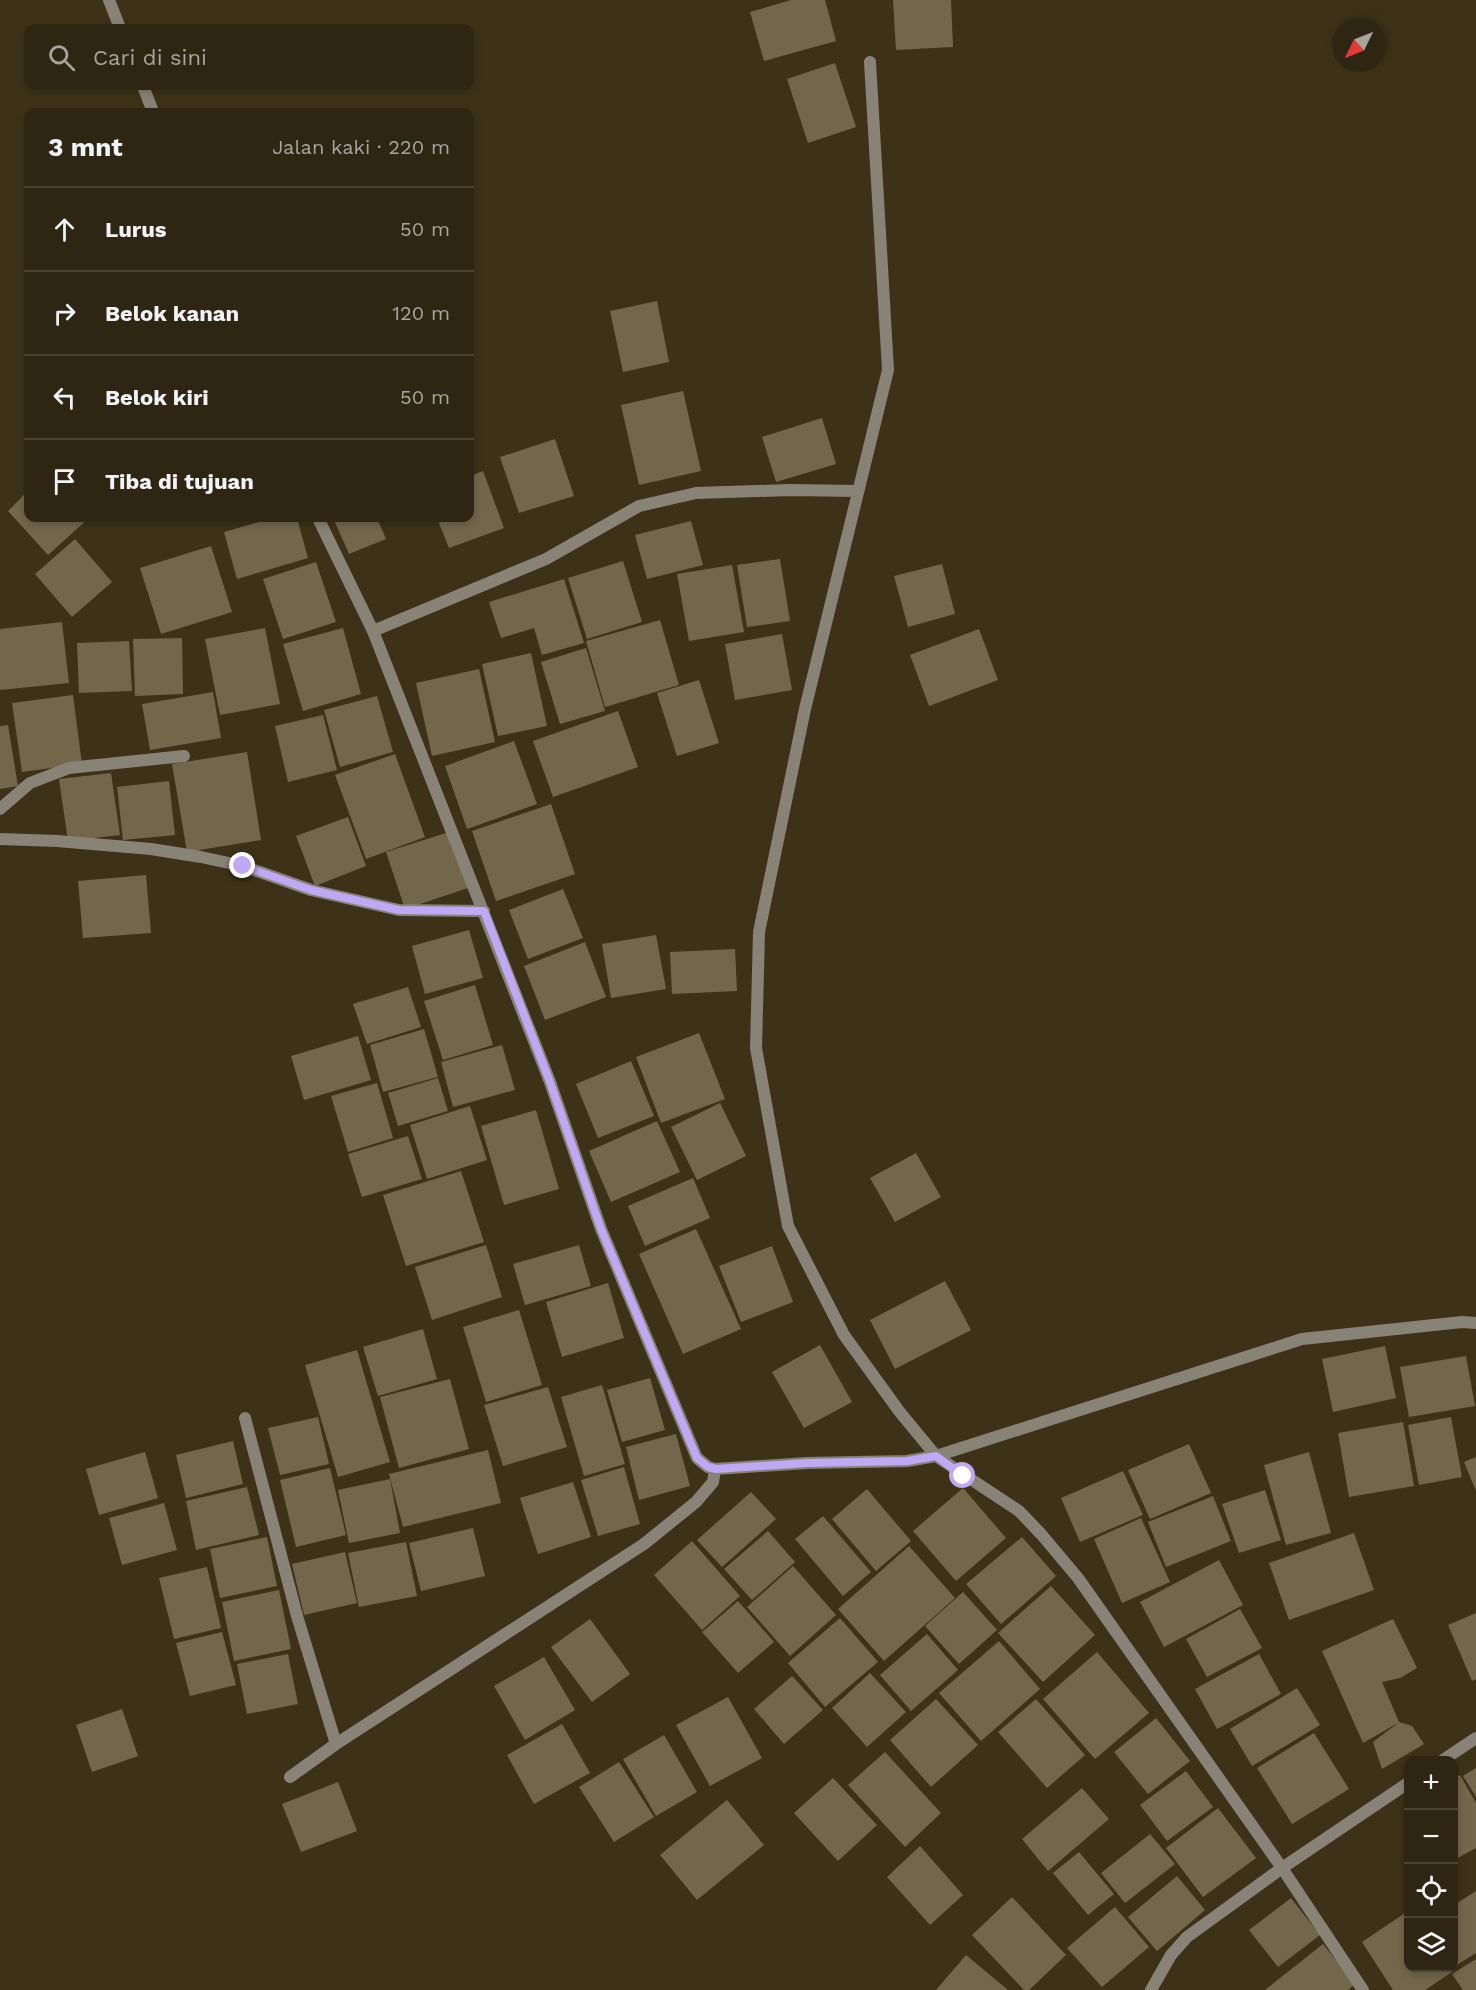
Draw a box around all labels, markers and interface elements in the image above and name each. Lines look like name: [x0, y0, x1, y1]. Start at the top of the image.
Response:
north arrow: [1332, 18, 1386, 72]
search box: [24, 24, 474, 90]
icon: search: [45, 41, 78, 74]
text: Cari di sini: [93, 45, 207, 70]
text: 3 mnt: [48, 132, 123, 162]
text: Jalan kaki · 220 m: [272, 135, 450, 159]
icon: ahead: [48, 213, 81, 246]
text: Lurus: [105, 217, 167, 242]
text: 50 m: [400, 217, 450, 241]
icon: right: [48, 297, 81, 330]
text: Belok kanan: [105, 301, 239, 326]
text: 120 m: [392, 301, 450, 325]
icon: left: [48, 381, 81, 414]
text: Belok kiri: [105, 385, 209, 410]
text: 50 m: [400, 385, 450, 409]
icon: arrive: [48, 465, 81, 498]
text: Tiba di tujuan: [105, 469, 254, 494]
route end: [229, 852, 255, 878]
route start: [949, 1462, 975, 1488]
map controls: [1404, 1756, 1458, 1972]
button: +: [1404, 1756, 1458, 1810]
button: −: [1404, 1810, 1458, 1864]
button: locate: [1404, 1864, 1458, 1918]
button: layers: [1404, 1918, 1458, 1972]

